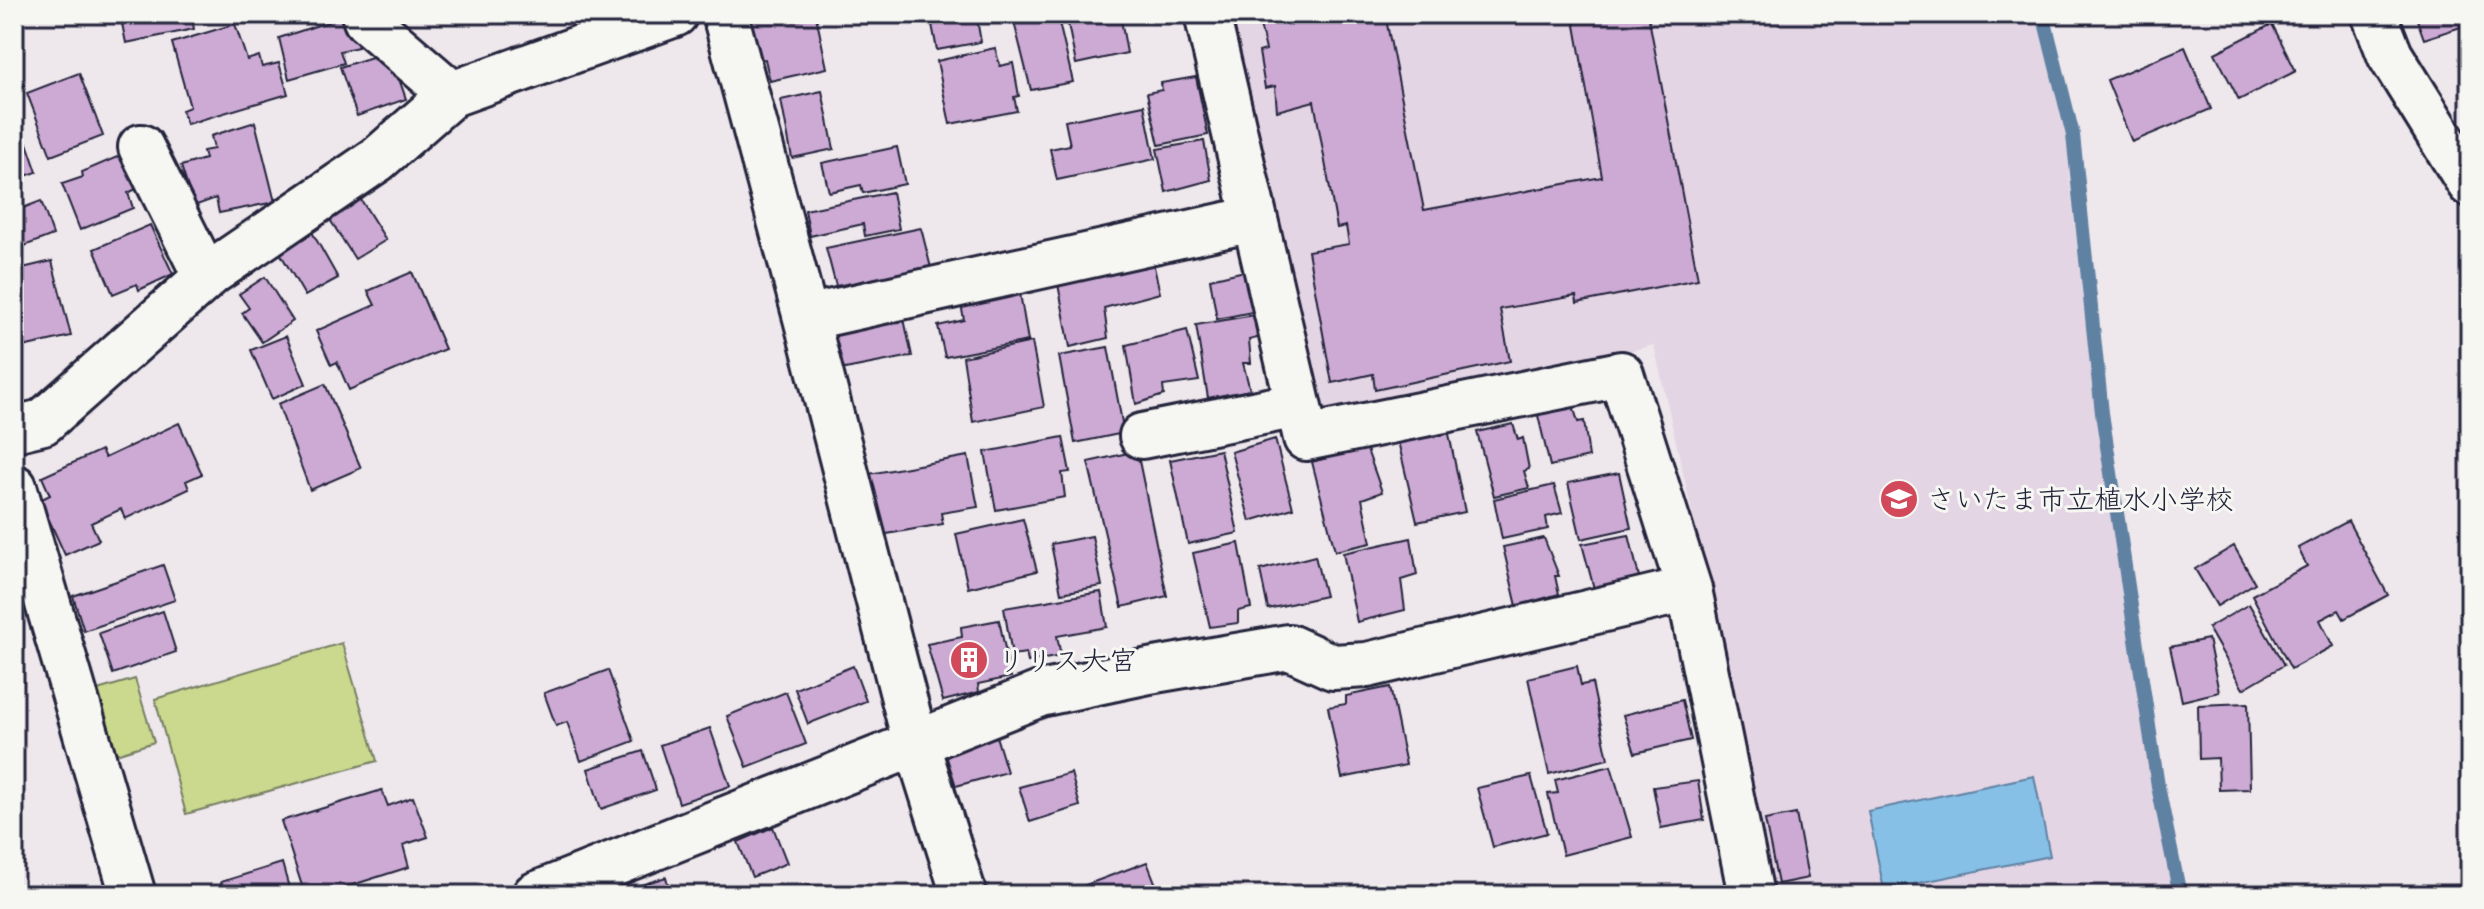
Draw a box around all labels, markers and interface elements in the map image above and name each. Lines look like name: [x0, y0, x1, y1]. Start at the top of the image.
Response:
school or university icon: さいたま市立植水小学校: [1878, 478, 1920, 520]
place label: さいたま市立植水小学校: [1927, 482, 2234, 523]
building icon: リリス大宮: [948, 639, 990, 681]
place label: リリス大宮: [997, 643, 1137, 684]

